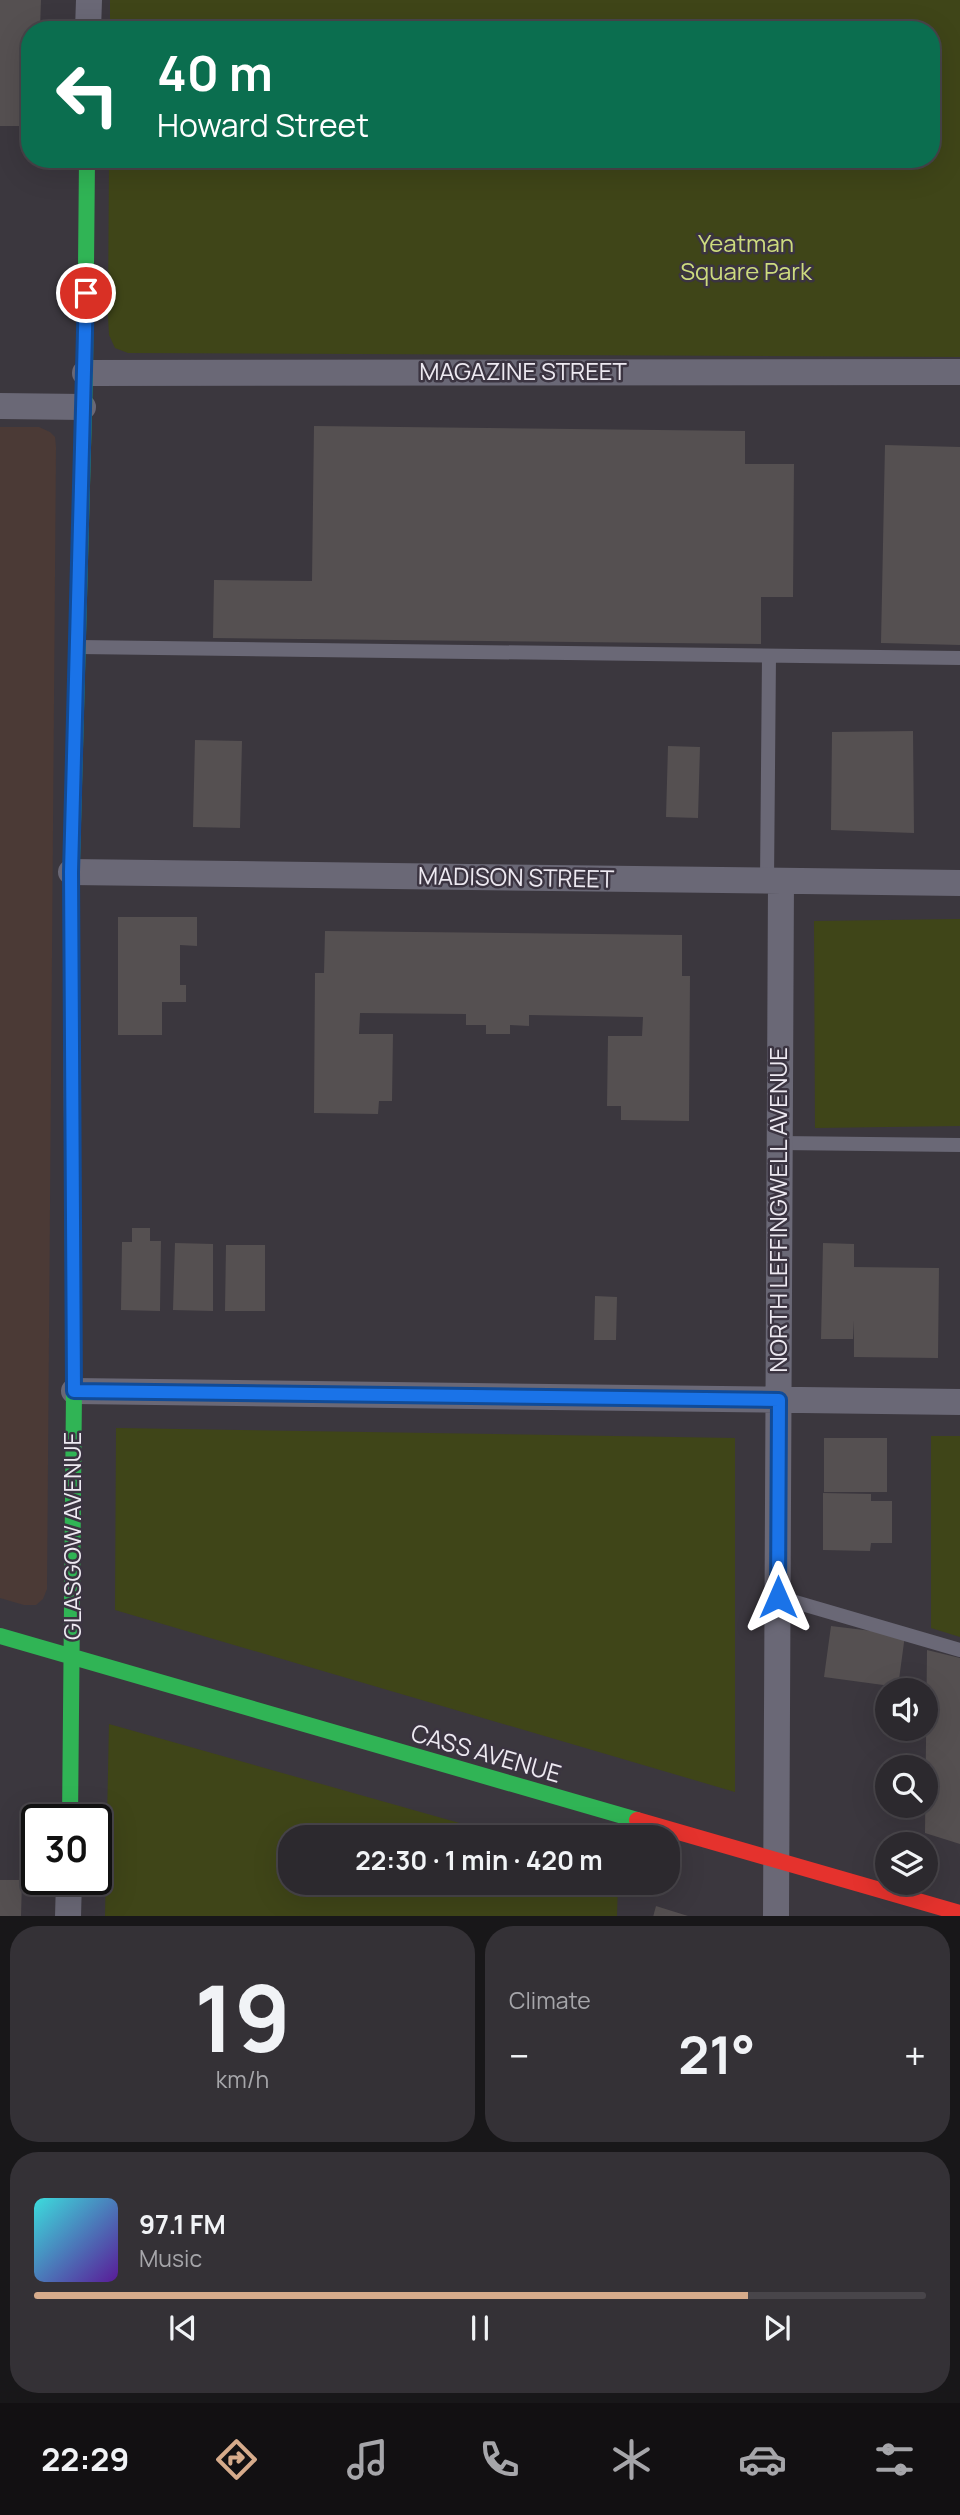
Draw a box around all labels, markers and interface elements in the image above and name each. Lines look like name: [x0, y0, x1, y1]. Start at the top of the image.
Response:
text: 40 m: [157, 39, 273, 106]
icon: left: [42, 49, 133, 140]
text: Howard Street: [157, 103, 369, 147]
park label: Yeatman Square Park: [680, 226, 813, 287]
pin: [56, 263, 116, 323]
icon: arrive: [67, 274, 105, 312]
street label: MAGAZINE STREET: [419, 354, 628, 387]
street label: MADISON STREET: [418, 858, 615, 895]
street label: NORTH LEFFINGWELL AVENUE: [761, 1047, 794, 1373]
street label: GLASGOW AVENUE: [55, 1432, 88, 1640]
position arrow: [741, 1560, 815, 1634]
map controls: [875, 1678, 938, 1895]
button: sound: [875, 1678, 938, 1741]
street label: CASS AVENUE: [407, 1715, 565, 1790]
button: search: [875, 1755, 938, 1818]
speed limit sign: 30: [21, 1804, 112, 1895]
button: layers: [875, 1832, 938, 1895]
text: 22:30 · 1 min · 420 m: [355, 1842, 603, 1878]
text: 19: [194, 1955, 291, 2079]
text: Climate: [509, 1984, 591, 2016]
text: 21°: [678, 2019, 755, 2090]
text: −: [509, 2029, 530, 2081]
text: +: [904, 2029, 926, 2081]
text: km/h: [216, 2063, 269, 2095]
text: 97.1 FM: [139, 2206, 226, 2242]
text: Music: [139, 2242, 202, 2274]
icon: previous: [164, 2309, 202, 2347]
icon: pause: [461, 2309, 499, 2347]
icon: next: [758, 2309, 796, 2347]
icon: directions: [212, 2435, 261, 2484]
icon: music: [343, 2435, 392, 2484]
icon: phone: [475, 2435, 524, 2484]
icon: climate: [607, 2435, 656, 2484]
icon: car: [738, 2435, 787, 2484]
icon: filters: [870, 2435, 919, 2484]
text: 22:29: [41, 2437, 129, 2481]

